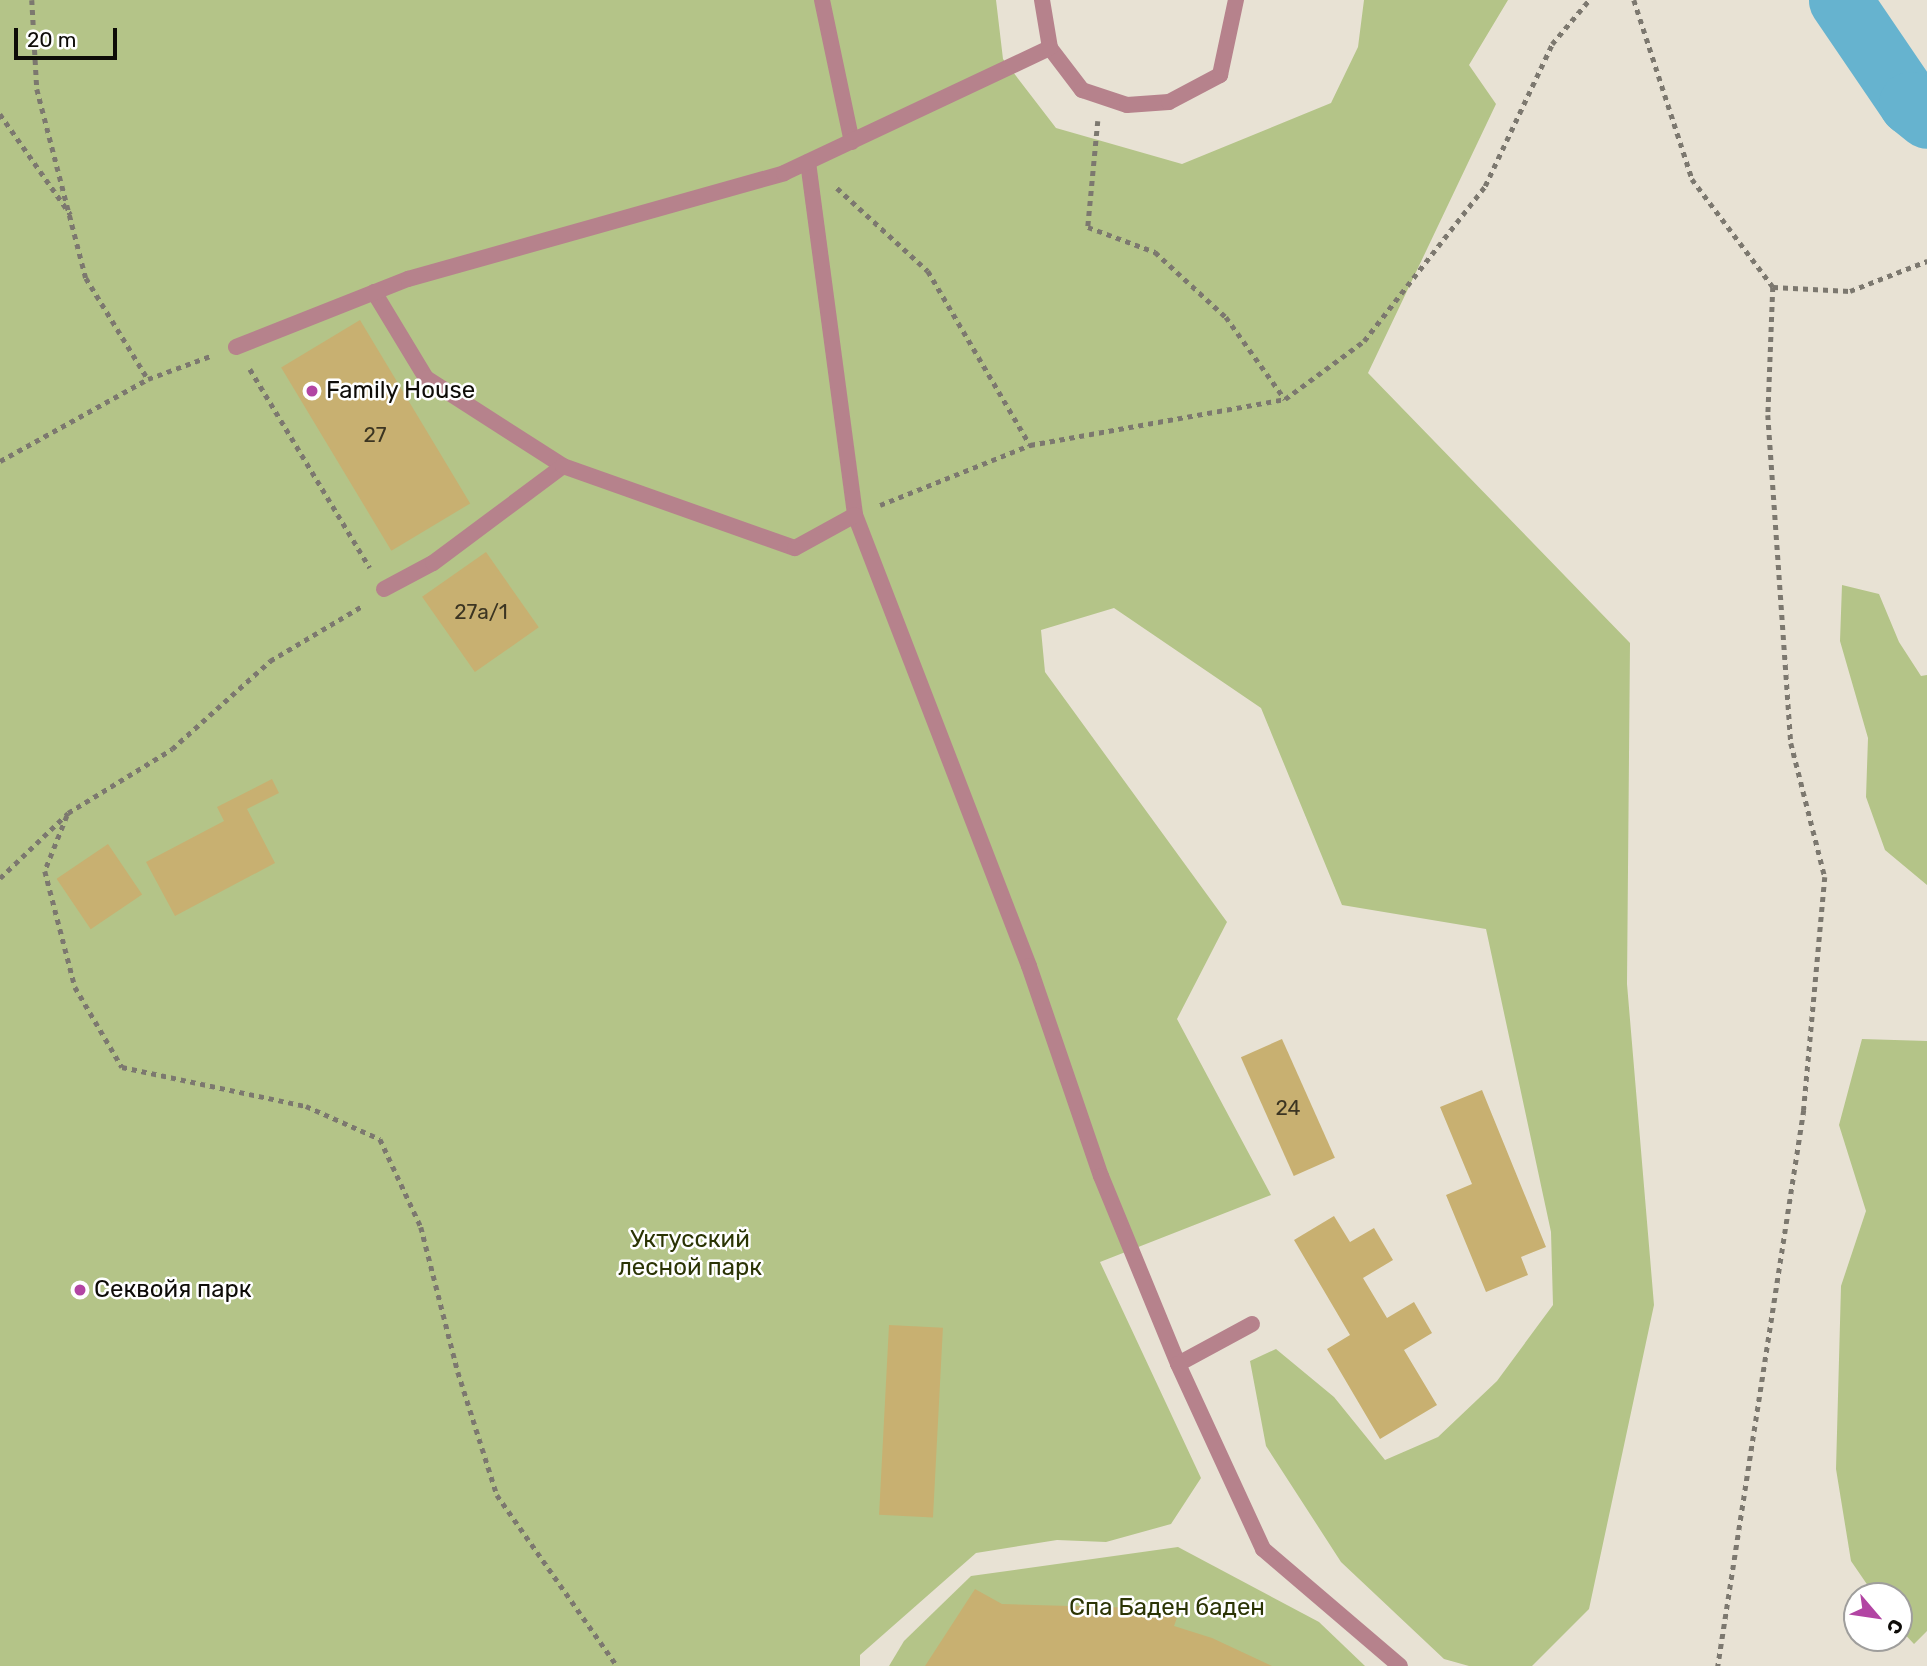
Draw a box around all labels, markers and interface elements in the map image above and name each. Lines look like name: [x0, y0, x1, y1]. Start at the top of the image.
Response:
scale bar: [18, 14, 121, 58]
text: 20 m: [27, 27, 76, 52]
place label: Family House: [326, 377, 476, 405]
marker: Family House: [304, 383, 320, 399]
house number: 27: [363, 422, 387, 448]
house number: 27а/1: [454, 599, 508, 625]
house number: 24: [1275, 1095, 1301, 1121]
park label: Уктусский лесной парк: [618, 1226, 762, 1282]
place label: Секвойя парк: [94, 1276, 252, 1304]
marker: Секвойя парк: [72, 1282, 88, 1298]
north arrow: [1843, 1582, 1913, 1652]
park label: Спа Баден баден: [1069, 1594, 1265, 1622]
text: С: [1882, 1615, 1908, 1638]

